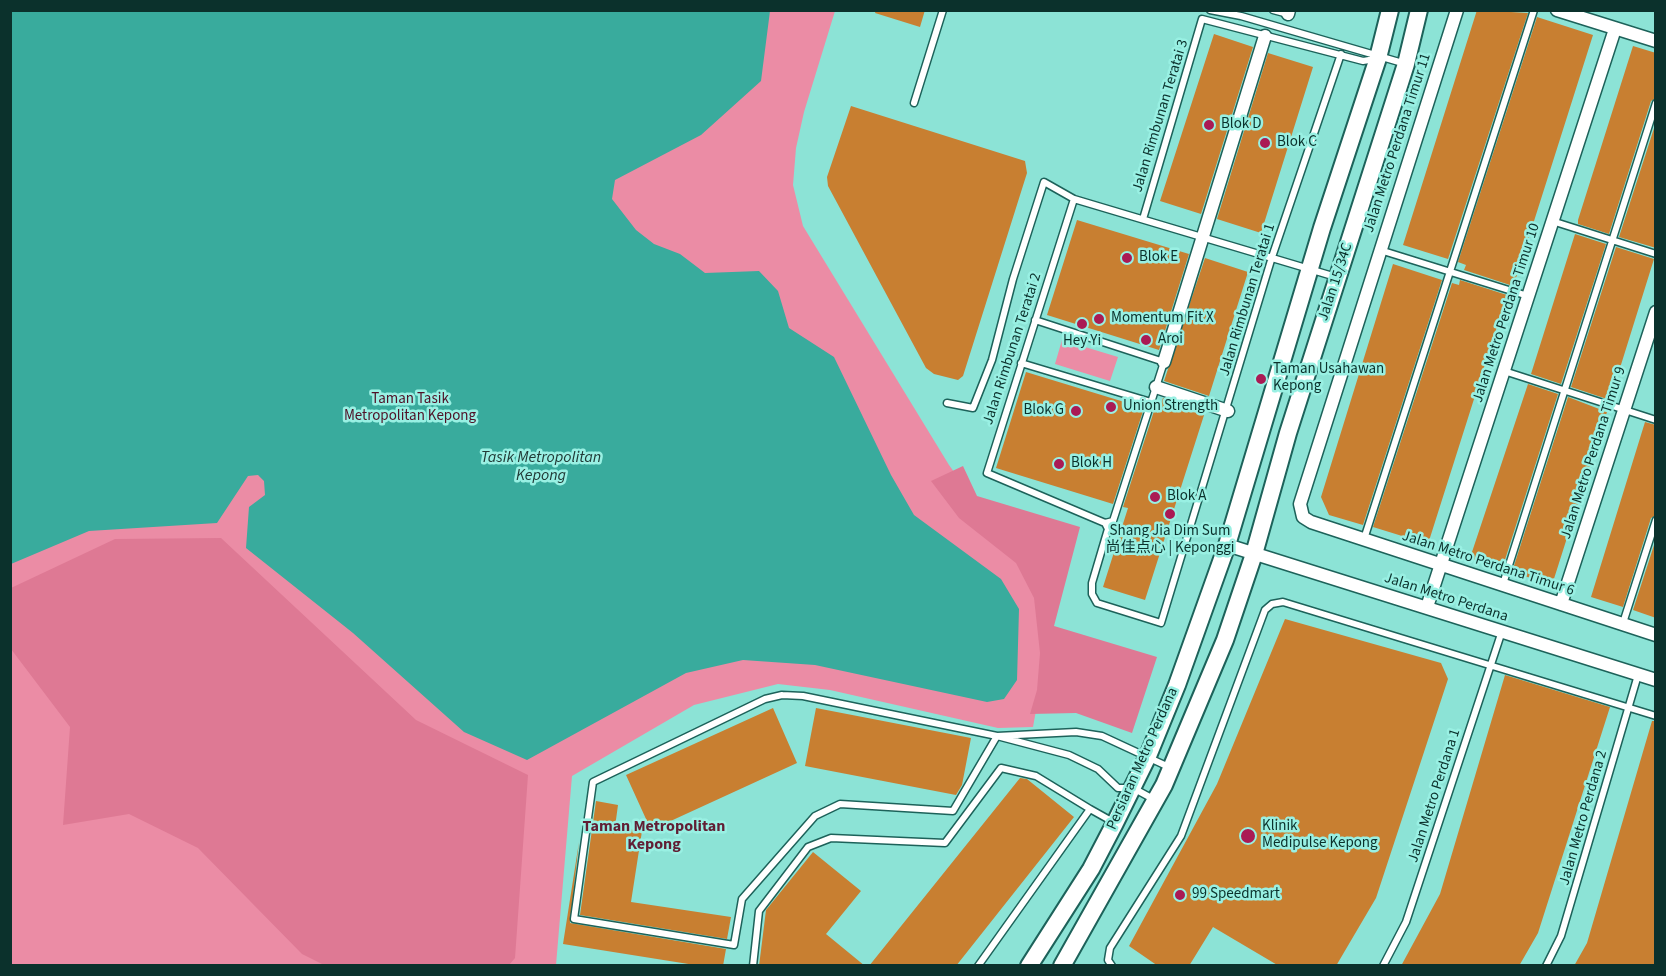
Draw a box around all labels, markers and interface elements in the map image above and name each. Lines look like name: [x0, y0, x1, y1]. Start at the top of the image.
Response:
street label: Jalan Rimbunan Teratai 3: [1129, 38, 1193, 194]
street label: Jalan Metro Perdana Timur 11: [1360, 51, 1436, 235]
place label: Blok D: [1221, 116, 1261, 134]
marker: Blok D: [1202, 118, 1216, 132]
place label: Blok C: [1277, 134, 1317, 152]
marker: Blok C: [1258, 136, 1272, 150]
street label: Jalan Metro Perdana Timur 10: [1469, 221, 1545, 405]
street label: Jalan Rimbunan Teratai 1: [1216, 222, 1280, 378]
street label: Jalan 15/34C: [1315, 241, 1357, 323]
place label: Blok E: [1139, 249, 1178, 267]
marker: Blok E: [1120, 251, 1134, 265]
street label: Jalan Rimbunan Teratai 2: [980, 271, 1046, 427]
place label: Momentum Fit X: [1111, 310, 1214, 328]
marker: Momentum Fit X: [1092, 312, 1106, 326]
marker: Hey Yi: [1075, 317, 1089, 331]
place label: Aroi: [1158, 331, 1183, 349]
place label: Hey Yi: [1063, 333, 1101, 351]
marker: Aroi: [1139, 333, 1153, 347]
place label: Taman Usahawan Kepong: [1273, 361, 1384, 396]
street label: Jalan Metro Perdana Timur 9: [1558, 365, 1630, 541]
marker: Taman Usahawan Kepong: [1254, 372, 1268, 386]
park label: Taman Tasik Metropolitan Kepong: [344, 391, 476, 426]
place label: Union Strength: [1123, 398, 1218, 416]
marker: Union Strength: [1104, 400, 1118, 414]
place label: Blok G: [1024, 402, 1064, 420]
marker: Blok G: [1069, 404, 1083, 418]
water label: Tasik Metropolitan Kepong: [481, 448, 601, 486]
place label: Blok H: [1071, 455, 1112, 473]
marker: Blok H: [1052, 457, 1066, 471]
place label: Blok A: [1167, 488, 1206, 506]
marker: Blok A: [1148, 490, 1162, 504]
marker: Shang Jia Dim Sum 尚佳点心 | Keponggi: [1163, 507, 1177, 521]
place label: Shang Jia Dim Sum 尚佳点心 | Keponggi: [1105, 523, 1235, 558]
street label: Jalan Metro Perdana Timur 6: [1400, 528, 1576, 600]
street label: Jalan Metro Perdana: [1382, 569, 1510, 627]
street label: Persiaran Metro Perdana: [1104, 685, 1182, 833]
street label: Jalan Metro Perdana 1: [1405, 727, 1465, 865]
street label: Jalan Metro Perdana 2: [1556, 748, 1612, 888]
district label: Taman Metropolitan Kepong: [583, 817, 725, 855]
place label: Klinik Medipulse Kepong: [1262, 818, 1378, 853]
marker: Klinik Medipulse Kepong: [1239, 827, 1257, 845]
place label: 99 Speedmart: [1192, 886, 1280, 904]
marker: 99 Speedmart: [1173, 888, 1187, 902]

